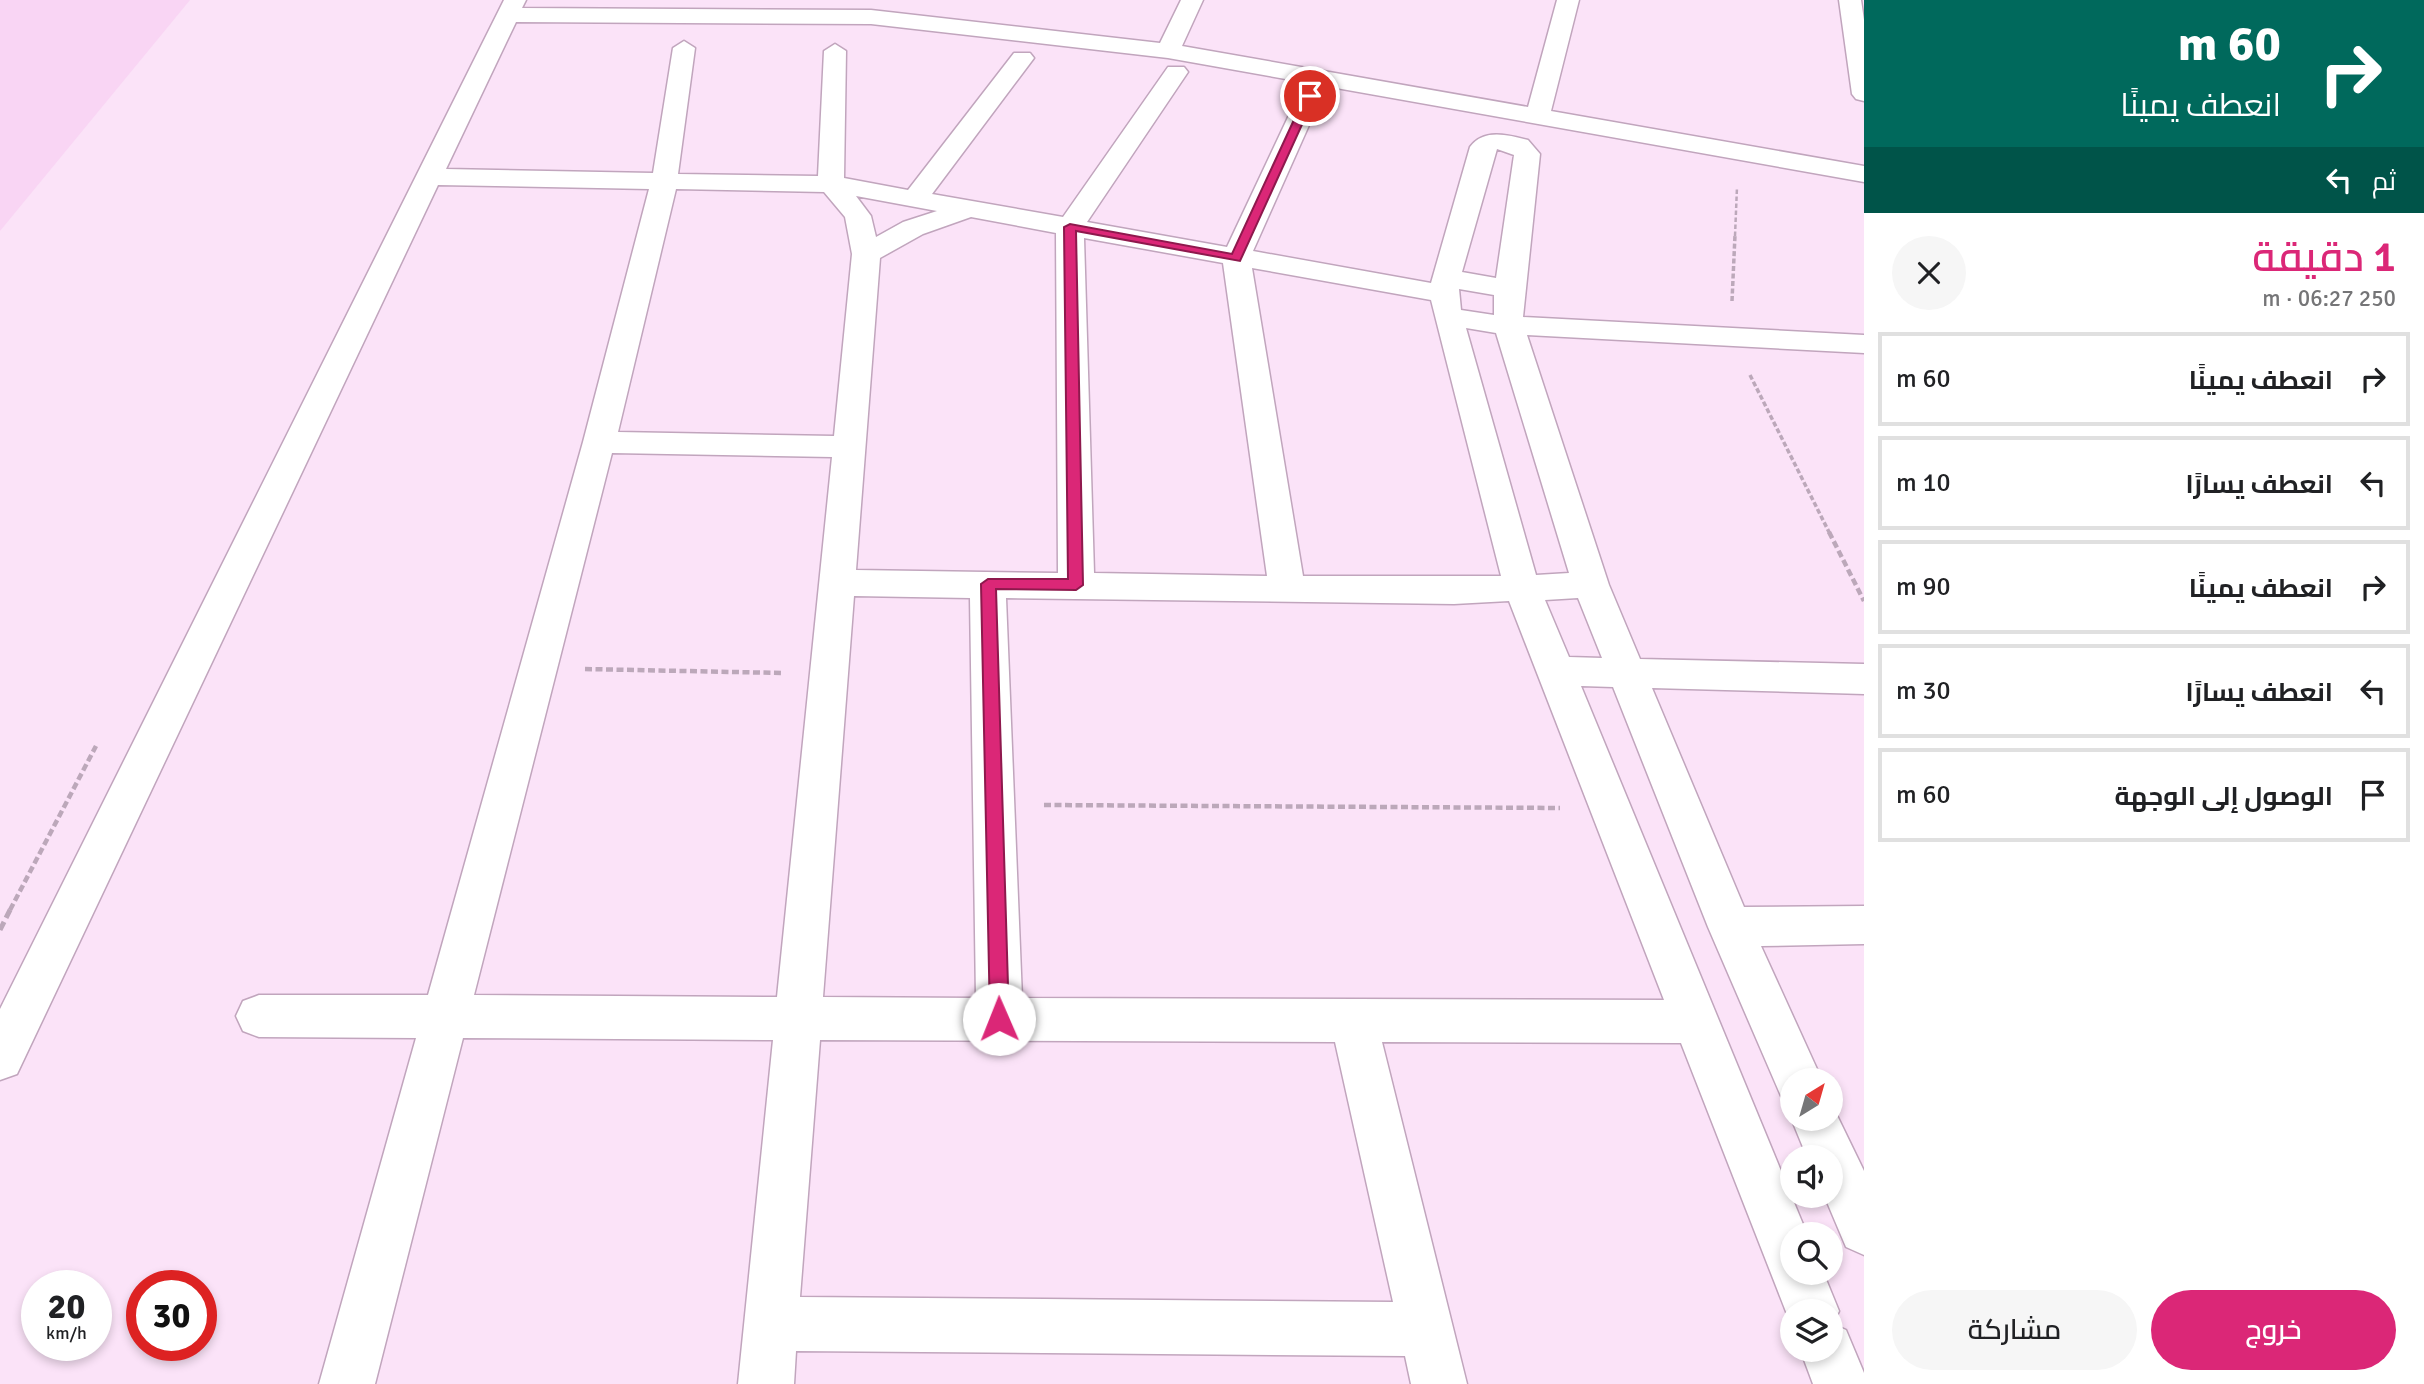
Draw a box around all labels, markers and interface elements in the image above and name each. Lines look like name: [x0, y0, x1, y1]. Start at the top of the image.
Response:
text: 60 m: [2178, 14, 2281, 74]
icon: right: [2305, 28, 2396, 119]
pin: [1280, 66, 1340, 126]
icon: arrive: [1291, 77, 1329, 115]
text: انعطف يمينًا: [2120, 86, 2281, 125]
icon: left: [2320, 161, 2358, 199]
text: ثم: [2372, 166, 2396, 198]
text: 1 دقيقة: [2252, 232, 2396, 283]
button: close: [1892, 236, 1966, 310]
text: 250 m · 06:27: [2262, 284, 2396, 313]
icon: right: [2354, 360, 2392, 398]
text: 60 m: [1896, 363, 1951, 395]
text: انعطف يمينًا: [2189, 365, 2333, 397]
icon: left: [2354, 464, 2392, 502]
text: 10 m: [1896, 467, 1951, 499]
text: انعطف يسارًا: [2185, 469, 2333, 501]
icon: right: [2354, 568, 2392, 606]
text: 90 m: [1896, 571, 1951, 603]
text: انعطف يمينًا: [2189, 573, 2333, 605]
icon: left: [2354, 672, 2392, 710]
text: 30 m: [1896, 675, 1951, 707]
text: انعطف يسارًا: [2185, 677, 2333, 709]
icon: arrive: [2354, 776, 2392, 814]
text: 60 m: [1896, 779, 1951, 811]
text: الوصول إلى الوجهة: [2114, 781, 2333, 813]
position arrow: [962, 982, 1036, 1056]
north arrow: [1780, 1068, 1843, 1130]
map controls: [1780, 1068, 1843, 1362]
button: sound: [1780, 1145, 1843, 1208]
button: search: [1780, 1222, 1843, 1285]
speed limit sign: 30: [126, 1270, 217, 1361]
text: 20: [48, 1285, 85, 1328]
button: مشاركة: [1892, 1290, 2137, 1370]
button: خروج: [2151, 1290, 2396, 1370]
button: layers: [1780, 1299, 1843, 1362]
text: km/h: [46, 1322, 87, 1344]

